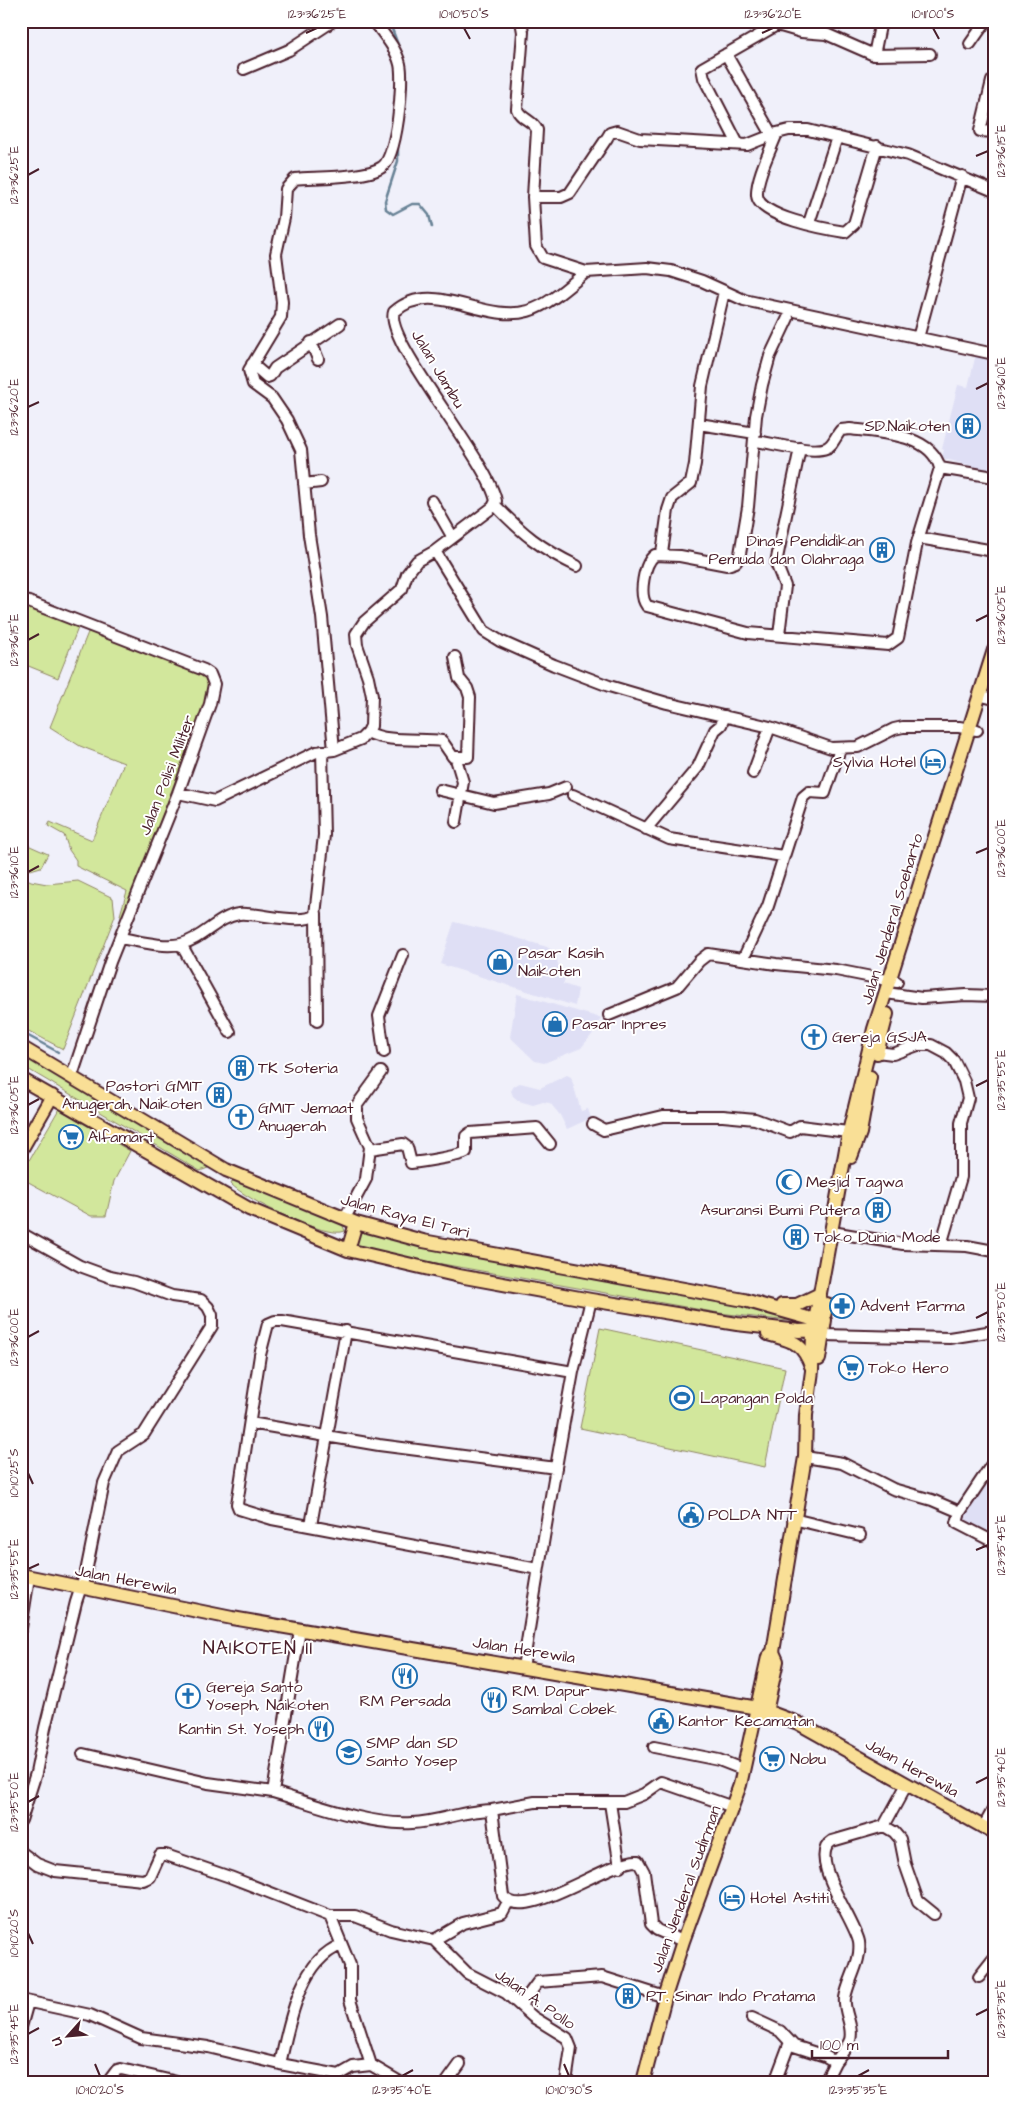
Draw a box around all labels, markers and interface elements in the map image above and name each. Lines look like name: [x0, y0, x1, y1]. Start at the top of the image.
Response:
text: 123°36'25"E: [288, 6, 346, 23]
text: 10°10'50"S: [439, 6, 489, 23]
text: 123°36'20"E: [744, 6, 802, 23]
text: 10°11'00"S: [912, 6, 955, 23]
text: 123°36'15"E: [993, 125, 1010, 177]
text: 123°36'25"E: [6, 146, 23, 204]
street label: Jalan Jambu: [406, 326, 470, 412]
text: 123°36'10"E: [993, 357, 1010, 409]
text: 123°36'20"E: [6, 378, 23, 436]
building icon: SD.Naikoten: [955, 413, 981, 439]
place label: SD.Naikoten: [865, 415, 950, 437]
place label: Dinas Pendidikan Pemuda dan Olahraga: [708, 530, 864, 571]
building icon: Dinas Pendidikan Pemuda dan Olahraga: [869, 537, 895, 563]
text: 123°36'05"E: [993, 586, 1010, 644]
text: 123°36'15"E: [6, 614, 23, 666]
street label: Jalan Polisi Militer: [134, 712, 200, 838]
hotel icon: Sylvia Hotel: [920, 749, 946, 775]
place label: Sylvia Hotel: [833, 751, 916, 774]
text: 123°36'00"E: [993, 819, 1010, 877]
street label: Jalan Jenderal Soeharto: [855, 831, 929, 1007]
text: 123°36'10"E: [6, 846, 23, 898]
place label: Pasar Kasih Naikoten: [518, 942, 604, 982]
shop icon: Pasar Kasih Naikoten: [487, 949, 513, 975]
shop icon: Pasar Inpres: [542, 1011, 568, 1037]
place label: Pasar Inpres: [572, 1013, 667, 1035]
church icon: Gereja GSJA: [801, 1024, 827, 1050]
place label: Gereja GSJA: [832, 1026, 927, 1048]
text: 123°35'55"E: [993, 1050, 1010, 1110]
building icon: TK Soteria: [228, 1055, 254, 1081]
place label: TK Soteria: [258, 1057, 338, 1079]
place label: Pastori GMIT Anugerah, Naikoten: [62, 1075, 202, 1116]
text: 123°36'05"E: [6, 1076, 23, 1134]
building icon: Pastori GMIT Anugerah, Naikoten: [206, 1082, 232, 1108]
place label: GMIT Jemaat Anugerah: [258, 1097, 354, 1138]
church icon: GMIT Jemaat Anugerah: [228, 1104, 254, 1130]
supermarket icon: Alfamart: [58, 1124, 84, 1150]
place label: Alfamart: [88, 1126, 155, 1148]
mosque icon: Mesjid Tagwa: [776, 1169, 802, 1195]
place label: Mesjid Tagwa: [806, 1171, 903, 1194]
street label: Jalan Raya El Tari: [338, 1188, 472, 1245]
building icon: Asuransi Bumi Putera: [865, 1197, 891, 1223]
place label: Asuransi Bumi Putera: [701, 1199, 860, 1221]
building icon: Toko Dunia Mode: [783, 1224, 809, 1250]
place label: Toko Dunia Mode: [814, 1226, 941, 1248]
text: 123°35'50"E: [993, 1282, 1010, 1342]
pharmacy icon: Advent Farma: [829, 1293, 855, 1319]
place label: Advent Farma: [860, 1295, 965, 1317]
text: 123°36'00"E: [6, 1308, 23, 1366]
supermarket icon: Toko Hero: [838, 1355, 864, 1381]
place label: Toko Hero: [868, 1357, 948, 1379]
sports icon: Lapangan Polda: [669, 1385, 695, 1411]
place label: Lapangan Polda: [700, 1387, 813, 1410]
text: 10°10'25"S: [6, 1448, 23, 1497]
public building icon: POLDA NTT: [678, 1502, 704, 1528]
place label: POLDA NTT: [708, 1504, 797, 1526]
text: 123°35'45"E: [993, 1515, 1010, 1575]
text: 123°35'55"E: [6, 1539, 23, 1599]
street label: Jalan Herewila: [73, 1559, 179, 1601]
street label: Jalan Herewila: [471, 1631, 577, 1669]
district label: NAIKOTEN II: [203, 1635, 313, 1662]
restaurant icon: RM Persada: [392, 1663, 418, 1689]
place label: Gereja Santo Yoseph, Naikoten: [206, 1676, 329, 1716]
place label: RM. Dapur Sambal Cobek: [512, 1680, 617, 1720]
church icon: Gereja Santo Yoseph, Naikoten: [175, 1683, 201, 1709]
restaurant icon: RM. Dapur Sambal Cobek: [481, 1687, 507, 1713]
place label: RM Persada: [359, 1690, 451, 1712]
public building icon: Kantor Kecamatan: [648, 1708, 674, 1734]
place label: Kantor Kecamatan: [678, 1710, 814, 1732]
restaurant icon: Kantin St. Yoseph: [308, 1716, 334, 1742]
place label: Kantin St. Yoseph: [178, 1718, 304, 1740]
place label: SMP dan SD Santo Yosep: [366, 1732, 458, 1772]
street label: Jalan Herewila: [861, 1733, 963, 1803]
school or university icon: SMP dan SD Santo Yosep: [336, 1739, 362, 1765]
supermarket icon: Nobu: [759, 1746, 785, 1772]
text: 123°35'40"E: [993, 1747, 1010, 1807]
place label: Nobu: [790, 1748, 826, 1770]
text: 123°35'50"E: [6, 1772, 23, 1832]
street label: Jalan Jenderal Sudirman: [646, 1803, 726, 1975]
hotel icon: Hotel Astiti: [719, 1885, 745, 1911]
place label: Hotel Astiti: [750, 1887, 829, 1909]
text: 10°10'20"S: [6, 1909, 23, 1957]
street label: Jalan A. Pollo: [490, 1963, 580, 2035]
text: 123°35'35"E: [993, 1980, 1010, 2038]
building icon: PT. Sinar Indo Pratama: [615, 1983, 641, 2009]
place label: PT. Sinar Indo Pratama: [646, 1985, 815, 2007]
text: 123°35'45"E: [6, 2004, 23, 2064]
north arrow: [42, 2010, 92, 2060]
scale bar: [812, 2028, 949, 2060]
text: U: [47, 2033, 68, 2049]
text: 100 m: [820, 2035, 859, 2056]
text: 10°10'20"S: [76, 2082, 124, 2099]
text: 123°35'40"E: [372, 2082, 432, 2099]
text: 10°10'30"S: [545, 2082, 593, 2099]
text: 123°35'35"E: [829, 2082, 887, 2099]

